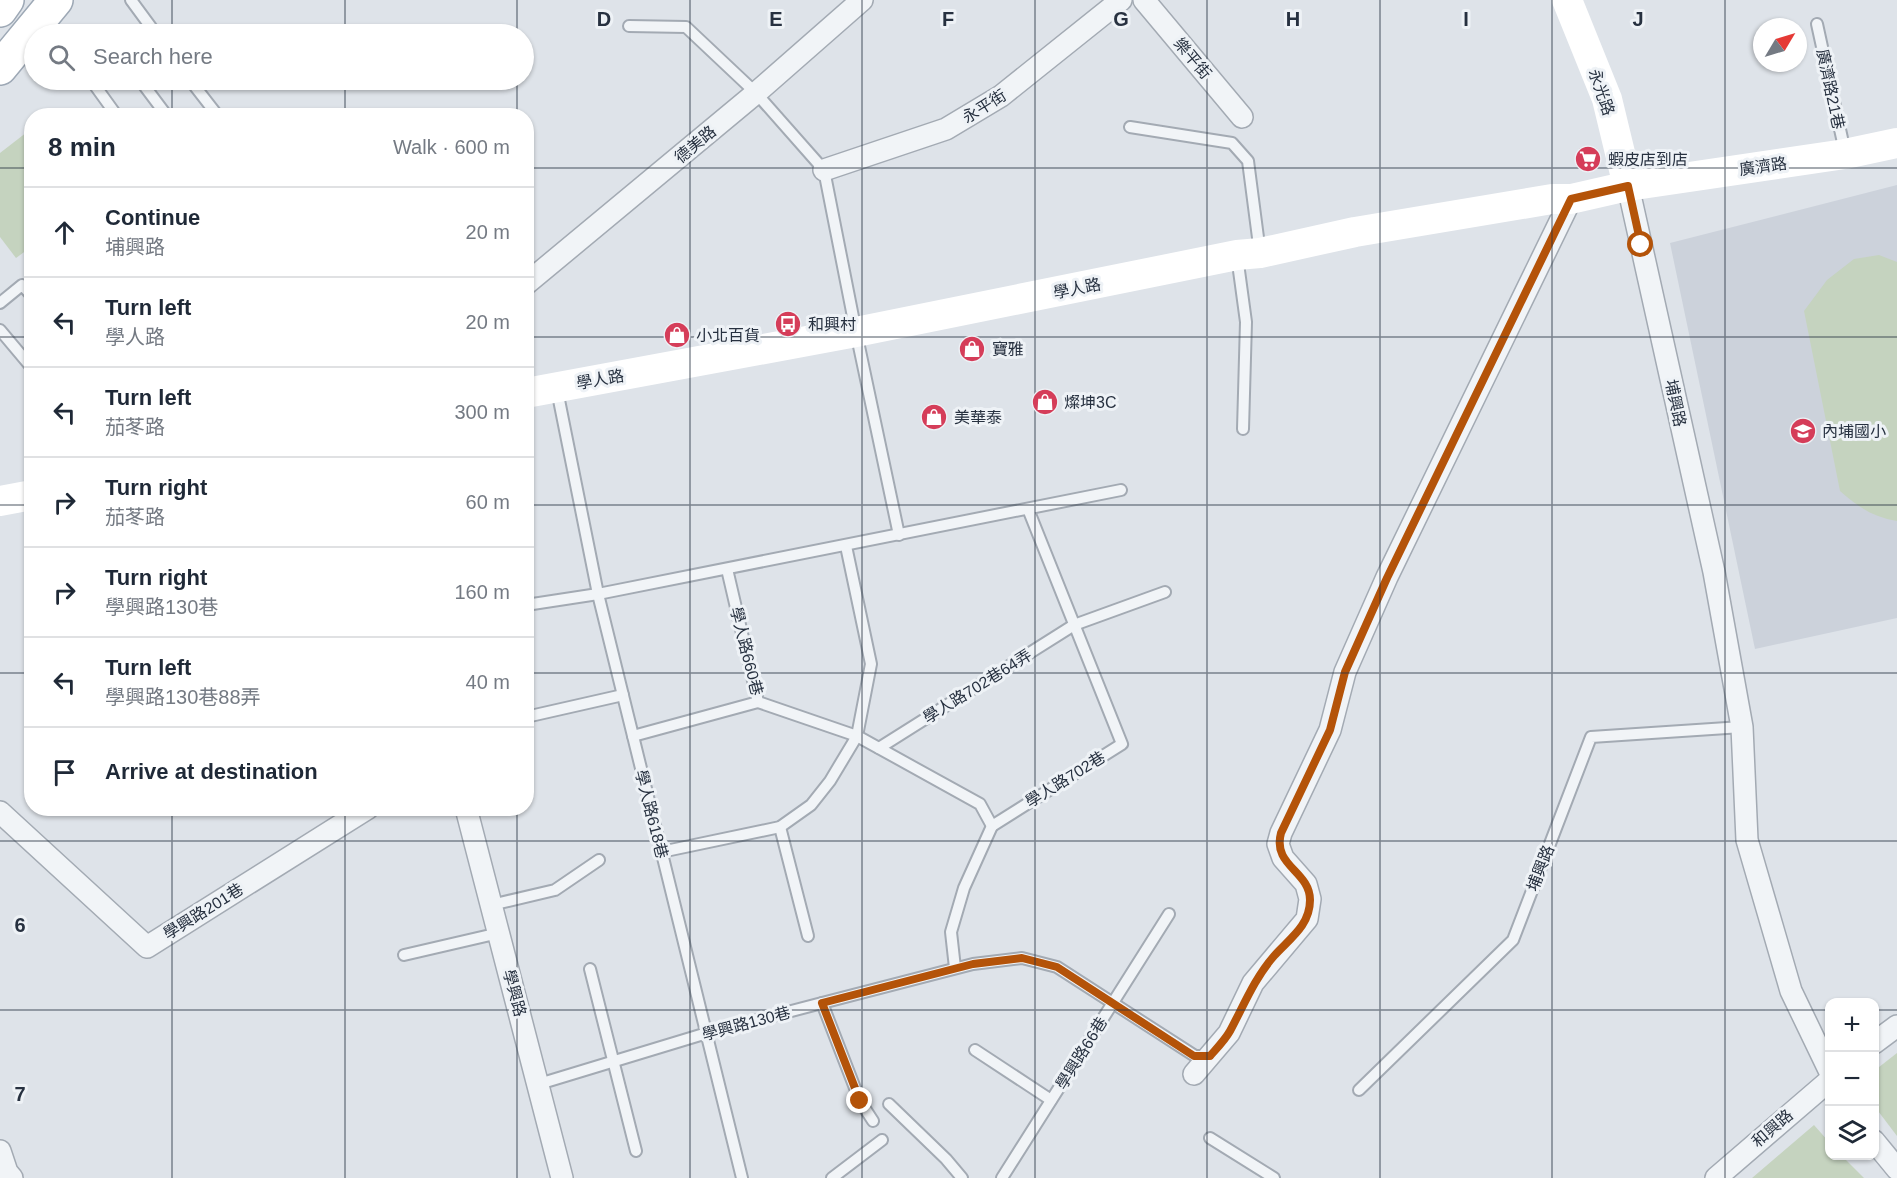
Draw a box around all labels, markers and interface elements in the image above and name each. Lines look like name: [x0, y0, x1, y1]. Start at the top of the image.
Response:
text: D: [597, 8, 611, 30]
text: E: [769, 8, 783, 30]
text: F: [942, 8, 954, 30]
text: G: [1113, 8, 1129, 30]
text: H: [1286, 8, 1300, 30]
text: I: [1463, 8, 1469, 30]
text: J: [1632, 8, 1644, 30]
north arrow: [1753, 18, 1807, 72]
search box: [24, 24, 534, 90]
street label: 樂平街: [1171, 34, 1215, 82]
icon: search: [45, 41, 78, 74]
text: Search here: [93, 44, 213, 69]
street label: 廣濟路21巷: [1814, 47, 1847, 131]
street label: 永光路: [1586, 67, 1617, 118]
street label: 永平街: [959, 86, 1009, 126]
street label: 德美路: [671, 122, 719, 166]
text: 8 min: [48, 132, 116, 162]
text: Walk · 600 m: [393, 136, 510, 158]
supermarket icon: 蝦皮店到店: [1573, 144, 1603, 174]
place label: 蝦皮店到店: [1608, 151, 1688, 168]
street label: 廣濟路: [1738, 155, 1788, 178]
text: Continue: [105, 205, 200, 230]
icon: ahead: [48, 216, 81, 249]
text: 20 m: [466, 221, 510, 243]
route start: [1627, 231, 1653, 257]
text: 埔興路: [105, 236, 165, 258]
street label: 學人路: [1052, 276, 1102, 301]
text: Turn left: [105, 295, 191, 320]
icon: left: [48, 306, 81, 339]
bus stop icon: 和興村: [773, 309, 803, 339]
text: 20 m: [466, 311, 510, 333]
place label: 和興村: [808, 316, 856, 333]
shop icon: 小北百貨: [662, 320, 692, 350]
text: 學人路: [105, 326, 165, 348]
place label: 小北百貨: [696, 327, 760, 344]
shop icon: 寶雅: [957, 334, 987, 364]
place label: 寶雅: [992, 340, 1024, 358]
street label: 學人路: [575, 367, 625, 392]
street label: 埔興路: [1662, 378, 1689, 428]
text: Turn left: [105, 385, 191, 410]
shop icon: 燦坤3C: [1030, 387, 1060, 417]
place label: 燦坤3C: [1064, 394, 1116, 411]
icon: left: [48, 396, 81, 429]
text: 300 m: [454, 401, 510, 423]
shop icon: 美華泰: [919, 402, 949, 432]
place label: 美華泰: [954, 409, 1002, 426]
text: 茄苳路: [105, 416, 165, 438]
school or university icon: 內埔國小: [1788, 416, 1818, 446]
place label: 內埔國小: [1822, 423, 1886, 440]
text: Turn right: [105, 475, 207, 500]
icon: right: [48, 486, 81, 519]
text: 60 m: [466, 491, 510, 513]
text: 茄苳路: [105, 506, 165, 528]
text: Turn right: [105, 565, 207, 590]
icon: right: [48, 576, 81, 609]
text: 160 m: [454, 581, 510, 603]
text: 學興路130巷: [105, 596, 218, 618]
street label: 學人路660巷: [727, 605, 766, 697]
street label: 學人路702巷64弄: [920, 646, 1035, 727]
text: Turn left: [105, 655, 191, 680]
icon: left: [48, 666, 81, 699]
text: 40 m: [466, 671, 510, 693]
text: 學興路130巷88弄: [105, 686, 261, 708]
street label: 學人路702巷: [1022, 748, 1108, 811]
icon: arrive: [48, 756, 81, 789]
text: Arrive at destination: [105, 759, 318, 784]
street label: 學人路618巷: [632, 768, 671, 860]
street label: 埔興路: [1524, 843, 1557, 894]
street label: 學興路201巷: [160, 880, 246, 943]
text: 6: [14, 914, 26, 936]
street label: 學興路: [500, 968, 529, 1019]
map controls: [1825, 998, 1879, 1160]
button: +: [1825, 998, 1879, 1052]
street label: 學興路130巷: [700, 1004, 792, 1043]
street label: 學興路66巷: [1053, 1014, 1110, 1092]
button: −: [1825, 1052, 1879, 1106]
text: 7: [14, 1083, 26, 1105]
route end: [846, 1087, 872, 1113]
street label: 和興路: [1749, 1106, 1796, 1151]
button: layers: [1825, 1106, 1879, 1160]

